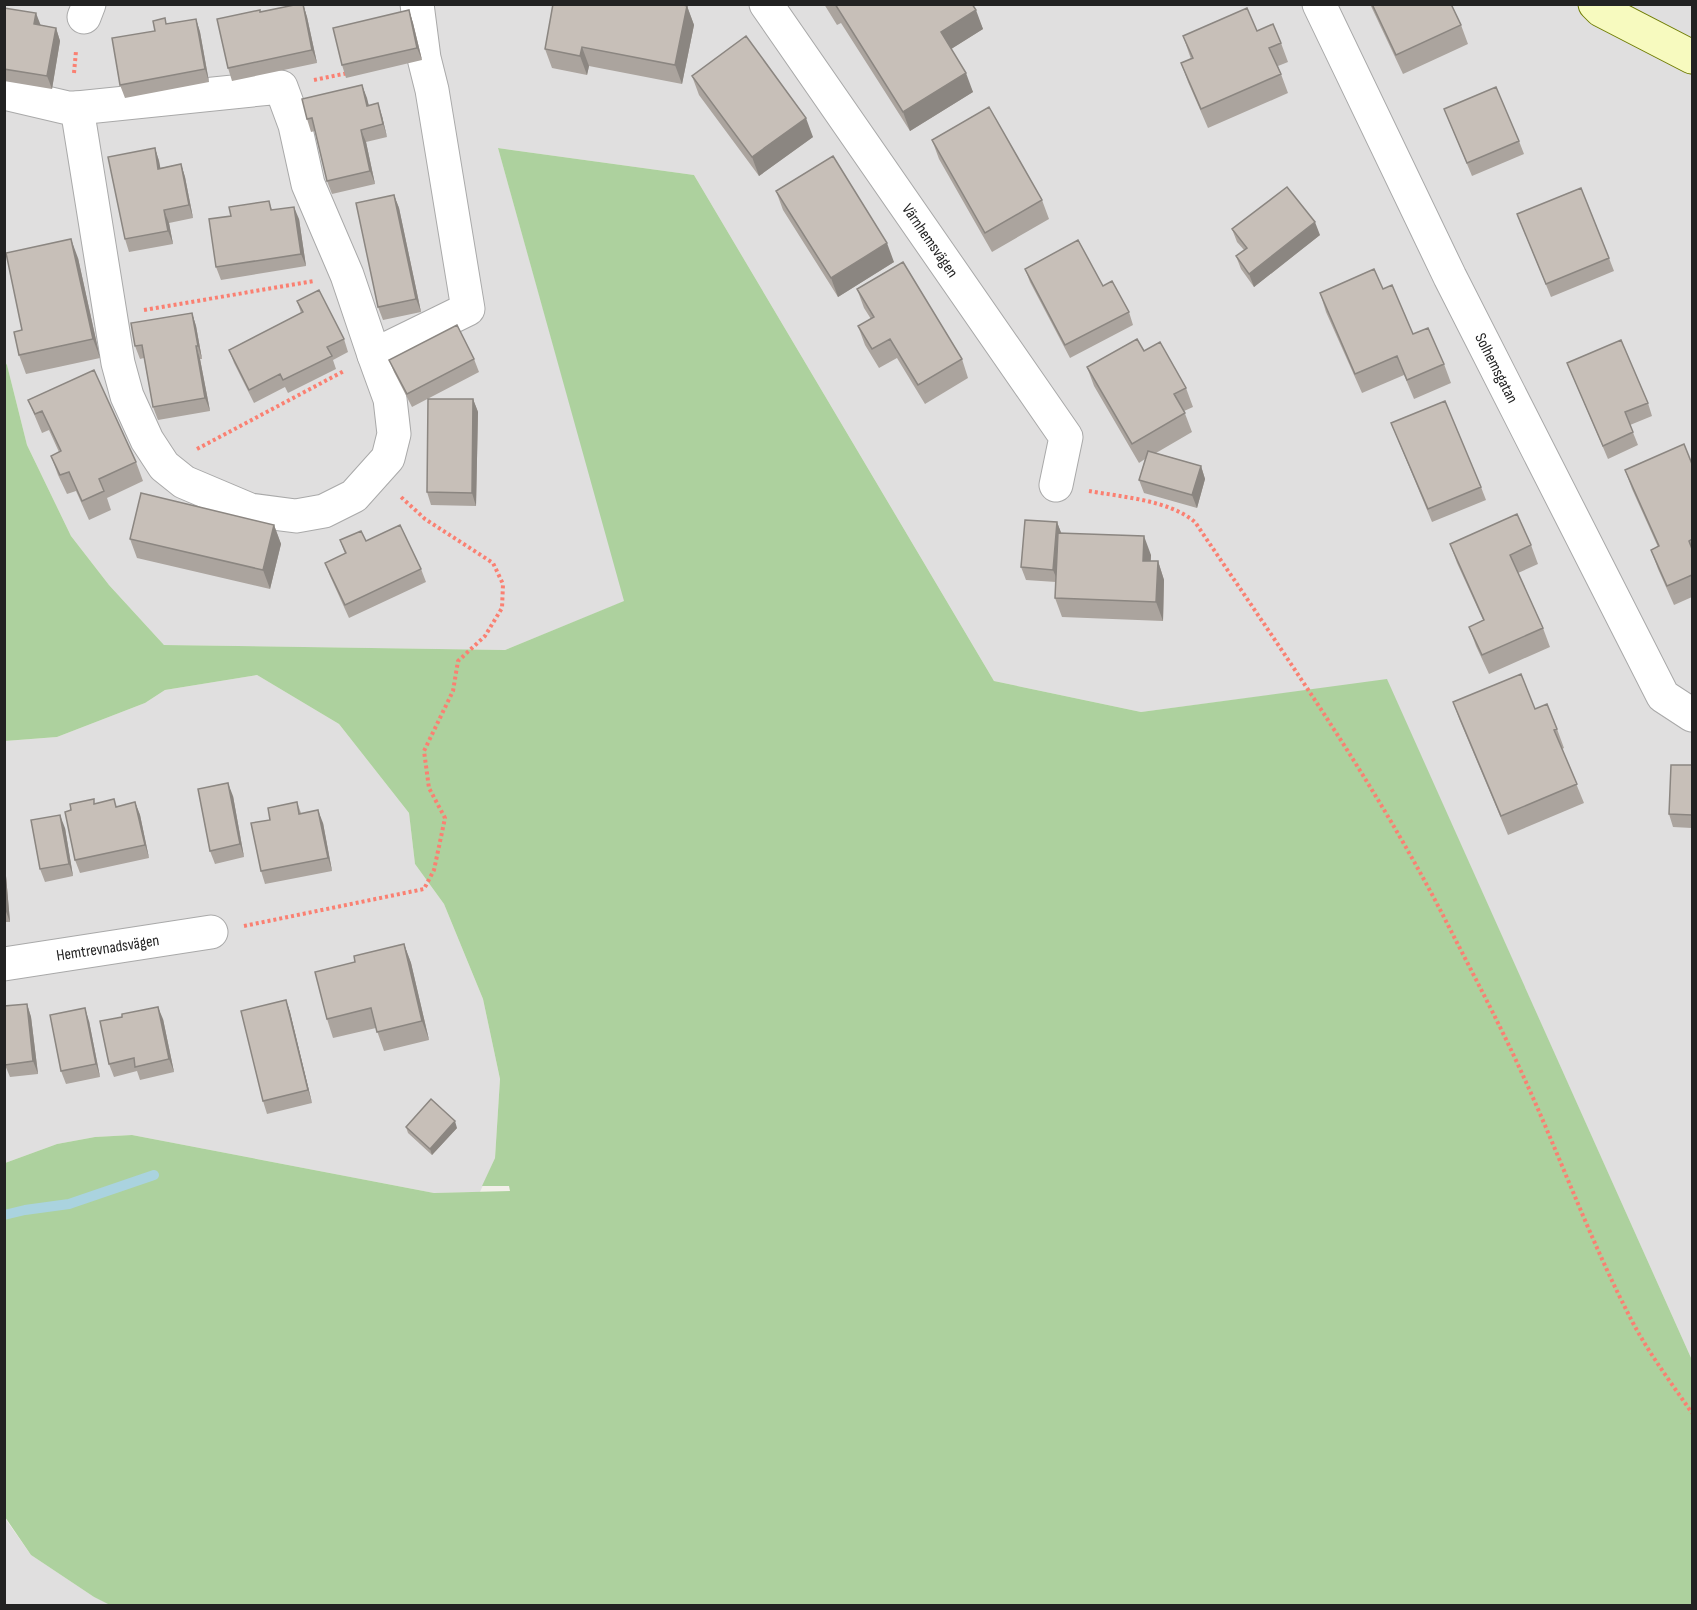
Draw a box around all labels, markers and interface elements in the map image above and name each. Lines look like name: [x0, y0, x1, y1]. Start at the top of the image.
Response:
street label: Värnhemsvägen: [898, 200, 962, 281]
street label: Solhemsgatan: [1471, 330, 1522, 406]
street label: Hemtrevnadsvägen: [55, 931, 161, 965]

